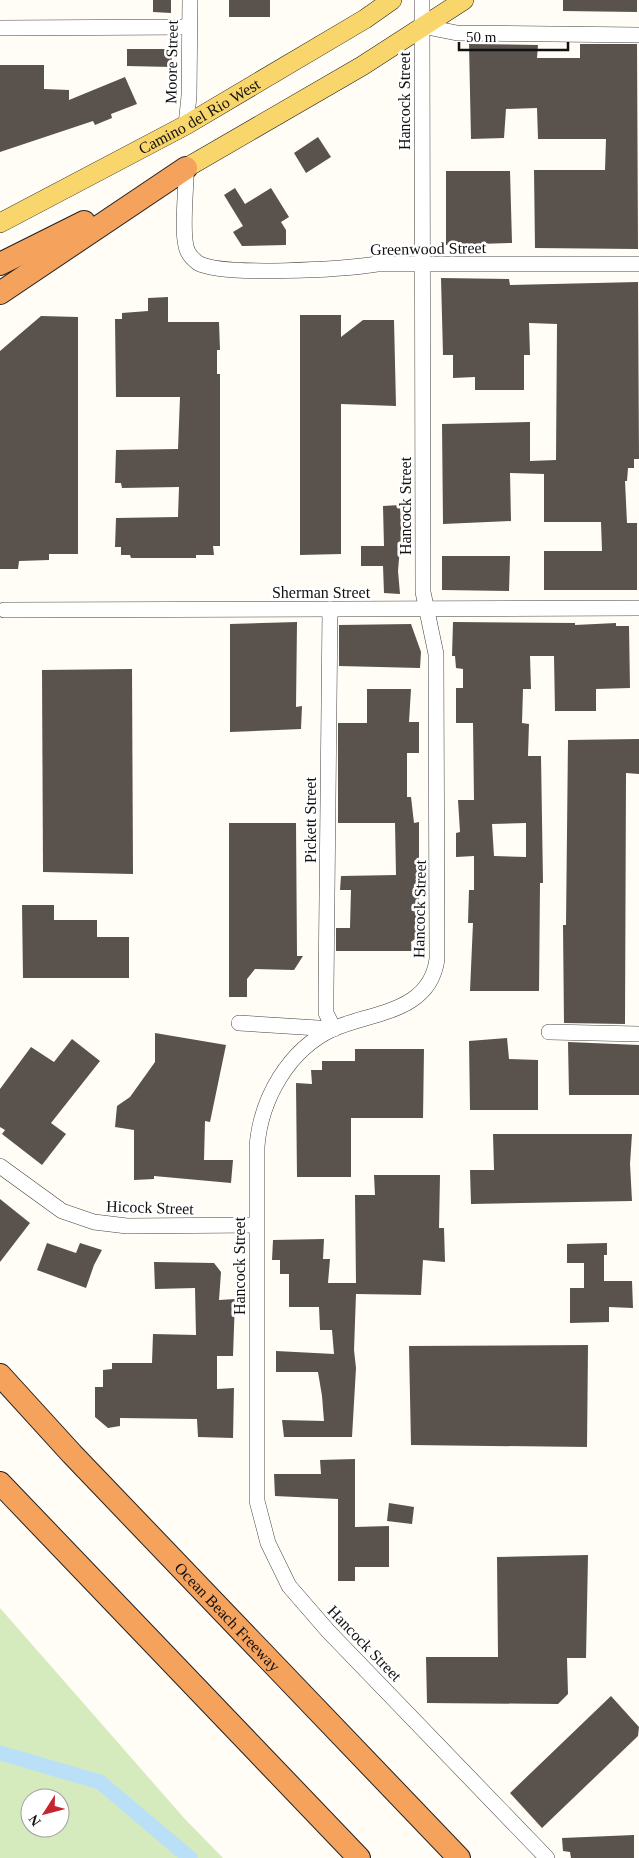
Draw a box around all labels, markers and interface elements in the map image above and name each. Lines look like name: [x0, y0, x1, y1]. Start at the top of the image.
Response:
street label: Moore Street: [162, 19, 181, 104]
scale bar: [459, 20, 568, 52]
text: 50 m: [466, 29, 497, 45]
street label: Hancock Street: [396, 51, 413, 150]
street label: Camino del Rio West: [136, 75, 263, 157]
street label: Greenwood Street: [370, 239, 487, 258]
street label: Hancock Street: [397, 456, 414, 555]
street label: Sherman Street: [272, 584, 371, 601]
street label: Pickett Street: [302, 777, 319, 863]
street label: Hancock Street: [410, 859, 429, 958]
street label: Hicock Street: [106, 1197, 195, 1218]
street label: Hancock Street: [231, 1216, 248, 1315]
street label: Ocean Beach Freeway: [171, 1559, 283, 1675]
street label: Hancock Street: [324, 1602, 405, 1685]
north arrow: [20, 1788, 70, 1838]
text: N: [26, 1812, 44, 1829]

